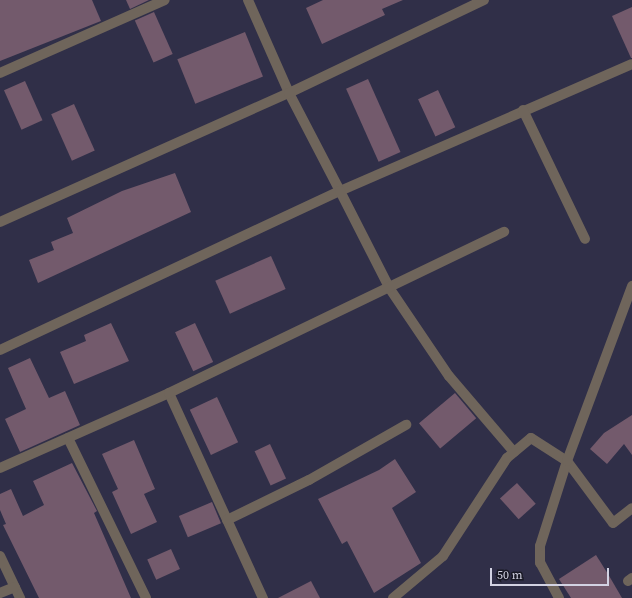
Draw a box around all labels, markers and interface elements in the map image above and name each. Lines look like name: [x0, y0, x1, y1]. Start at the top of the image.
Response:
scale bar: [492, 560, 611, 586]
text: 50 m: [497, 567, 523, 583]

